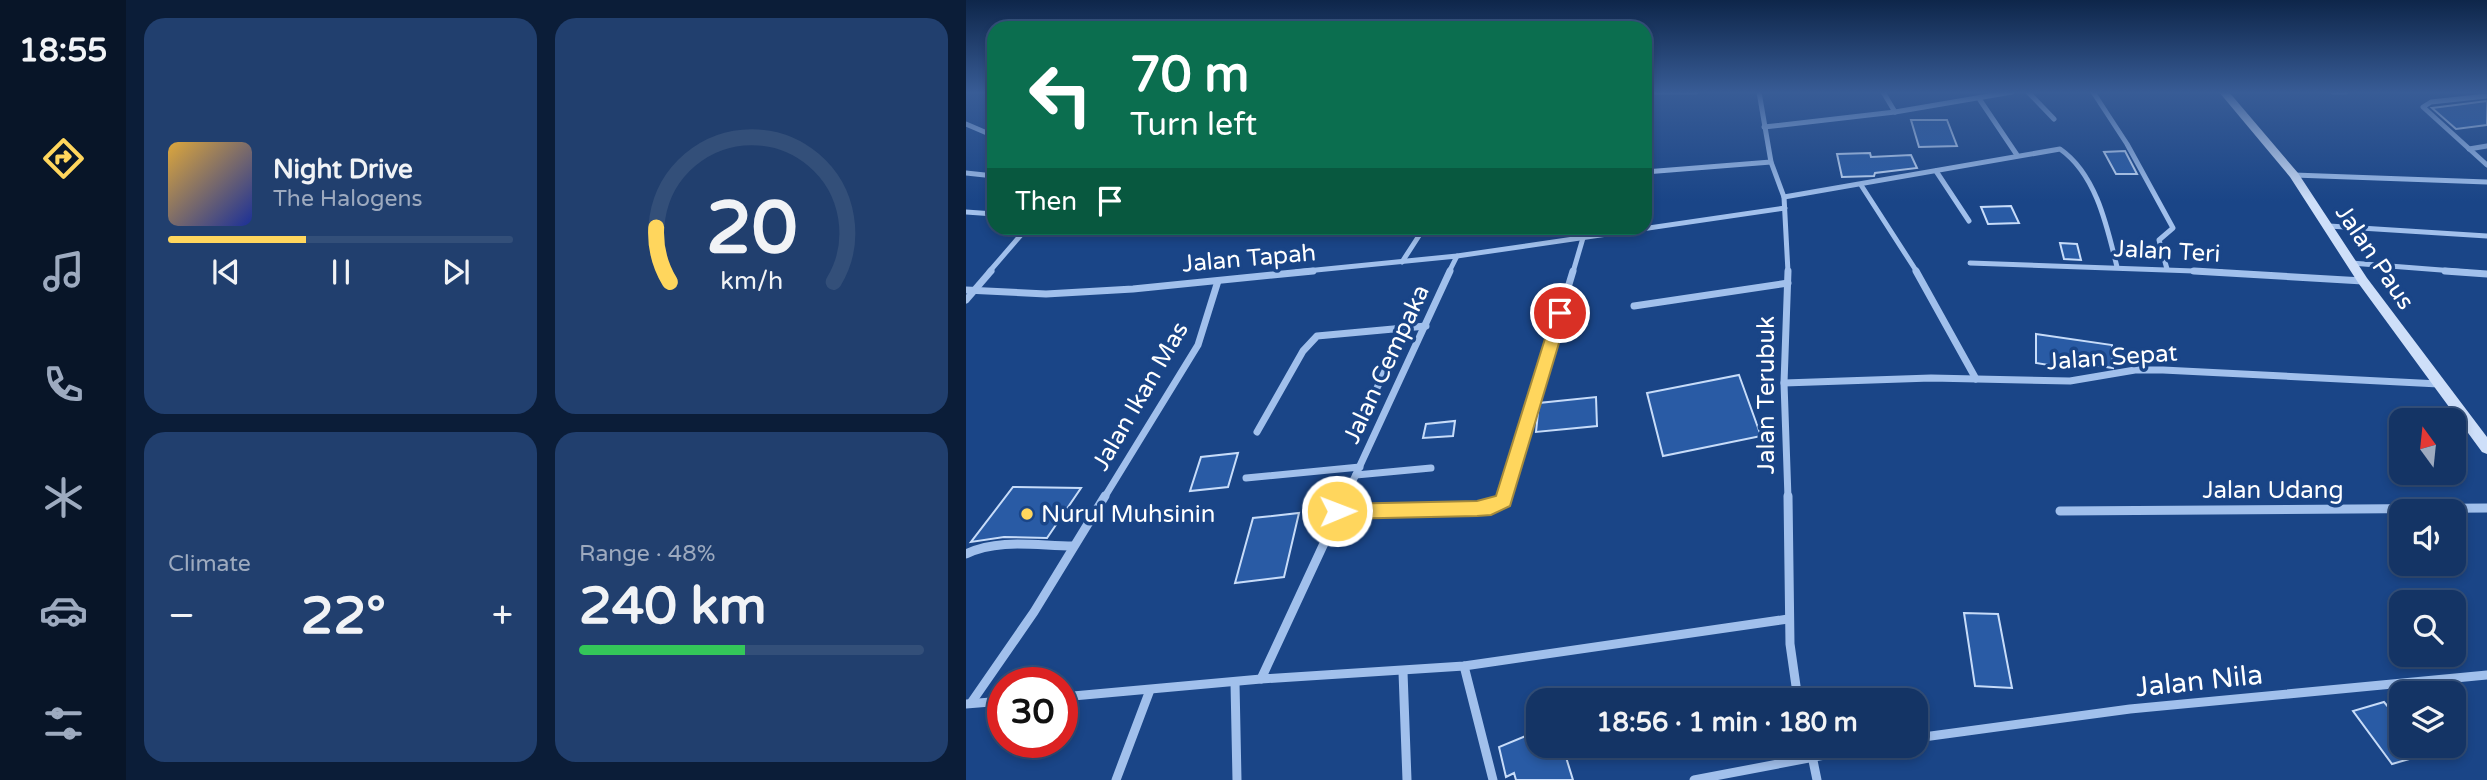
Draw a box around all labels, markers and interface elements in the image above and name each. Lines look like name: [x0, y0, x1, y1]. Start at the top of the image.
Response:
text: 18:55: [19, 32, 107, 70]
text: 70 m: [1130, 46, 1249, 105]
icon: left: [1015, 49, 1106, 140]
text: Turn left: [1130, 106, 1257, 144]
icon: directions: [39, 134, 88, 183]
text: Night Drive: [273, 154, 413, 185]
icon: arrive: [1091, 182, 1129, 220]
text: The Halogens: [273, 185, 422, 213]
text: 20: [706, 186, 797, 274]
text: Then: [1015, 186, 1077, 217]
street label: Jalan Paus: [2329, 199, 2420, 315]
street label: Jalan Teri: [2113, 234, 2221, 269]
street label: Jalan Tapah: [1181, 238, 1317, 279]
icon: music: [39, 247, 88, 296]
icon: previous: [207, 253, 245, 291]
icon: pause: [322, 253, 360, 291]
icon: next: [437, 253, 475, 291]
text: km/h: [720, 266, 783, 296]
street label: Jalan Cempaka: [1337, 280, 1436, 448]
pin: [1530, 283, 1590, 343]
icon: arrive: [1541, 294, 1579, 332]
street label: Jalan Terubuk: [1752, 316, 1781, 474]
street label: Jalan Ikan Mas: [1086, 317, 1195, 476]
street label: Jalan Sepat: [2046, 338, 2178, 377]
icon: phone: [39, 360, 88, 409]
north arrow: [2389, 408, 2466, 485]
map controls: [2389, 408, 2466, 758]
icon: climate: [39, 473, 88, 522]
position arrow: [1300, 474, 1374, 548]
street label: Jalan Udang: [2202, 476, 2344, 505]
button: sound: [2389, 499, 2466, 576]
place label: Nurul Muhsinin: [1041, 500, 1215, 529]
marker: Nurul Muhsinin: [1019, 506, 1035, 522]
text: Range · 48%: [579, 540, 715, 568]
text: Climate: [168, 550, 251, 578]
text: 240 km: [579, 575, 767, 638]
text: 22°: [301, 585, 386, 648]
icon: car: [39, 586, 88, 635]
button: search: [2389, 590, 2466, 667]
text: −: [168, 593, 195, 639]
text: +: [492, 593, 513, 639]
street label: Jalan Nila: [2134, 657, 2264, 705]
speed limit sign: 30: [987, 667, 1078, 758]
button: layers: [2389, 681, 2466, 758]
icon: filters: [39, 699, 88, 748]
text: 18:56 · 1 min · 180 m: [1596, 707, 1858, 738]

